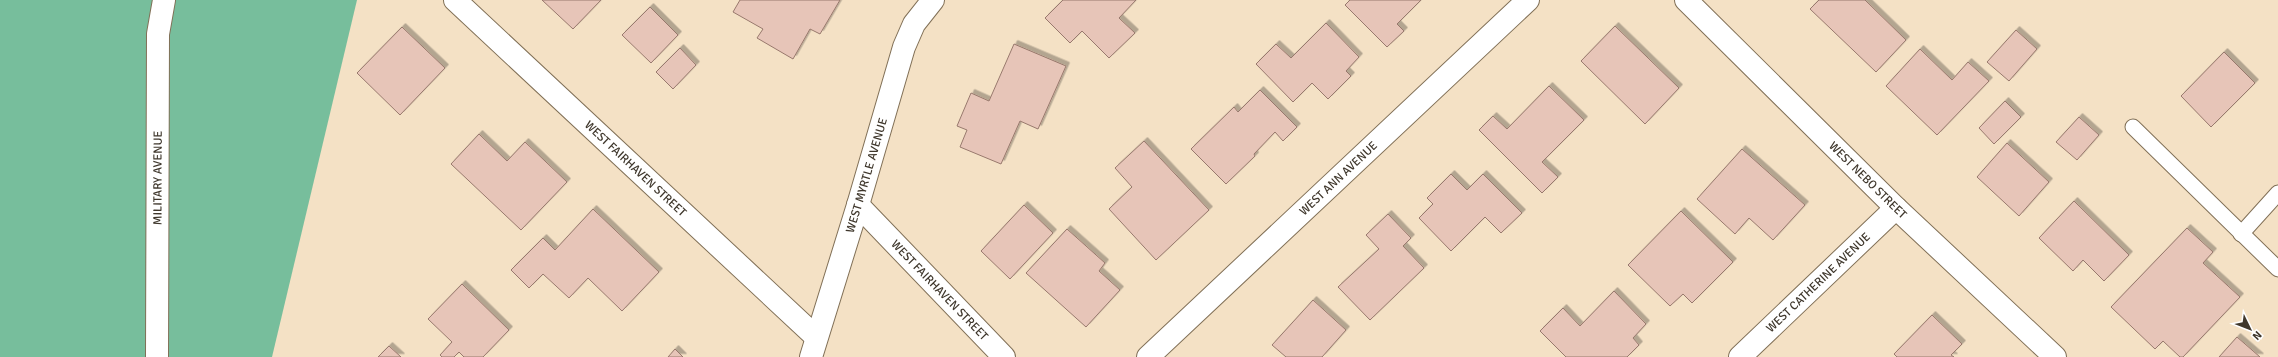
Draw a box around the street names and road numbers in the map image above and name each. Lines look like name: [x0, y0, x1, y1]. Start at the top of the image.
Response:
street label: WEST MYRTLE AVENUE: [843, 116, 891, 235]
street label: WEST FAIRHAVEN STREET: [581, 118, 689, 220]
street label: MILITARY AVENUE: [150, 131, 166, 225]
street label: WEST ANN AVENUE: [1296, 138, 1381, 219]
street label: WEST NEBO STREET: [1825, 139, 1910, 222]
street label: WEST CATHERINE AVENUE: [1763, 229, 1874, 336]
street label: WEST FAIRHAVEN STREET: [888, 237, 991, 344]

